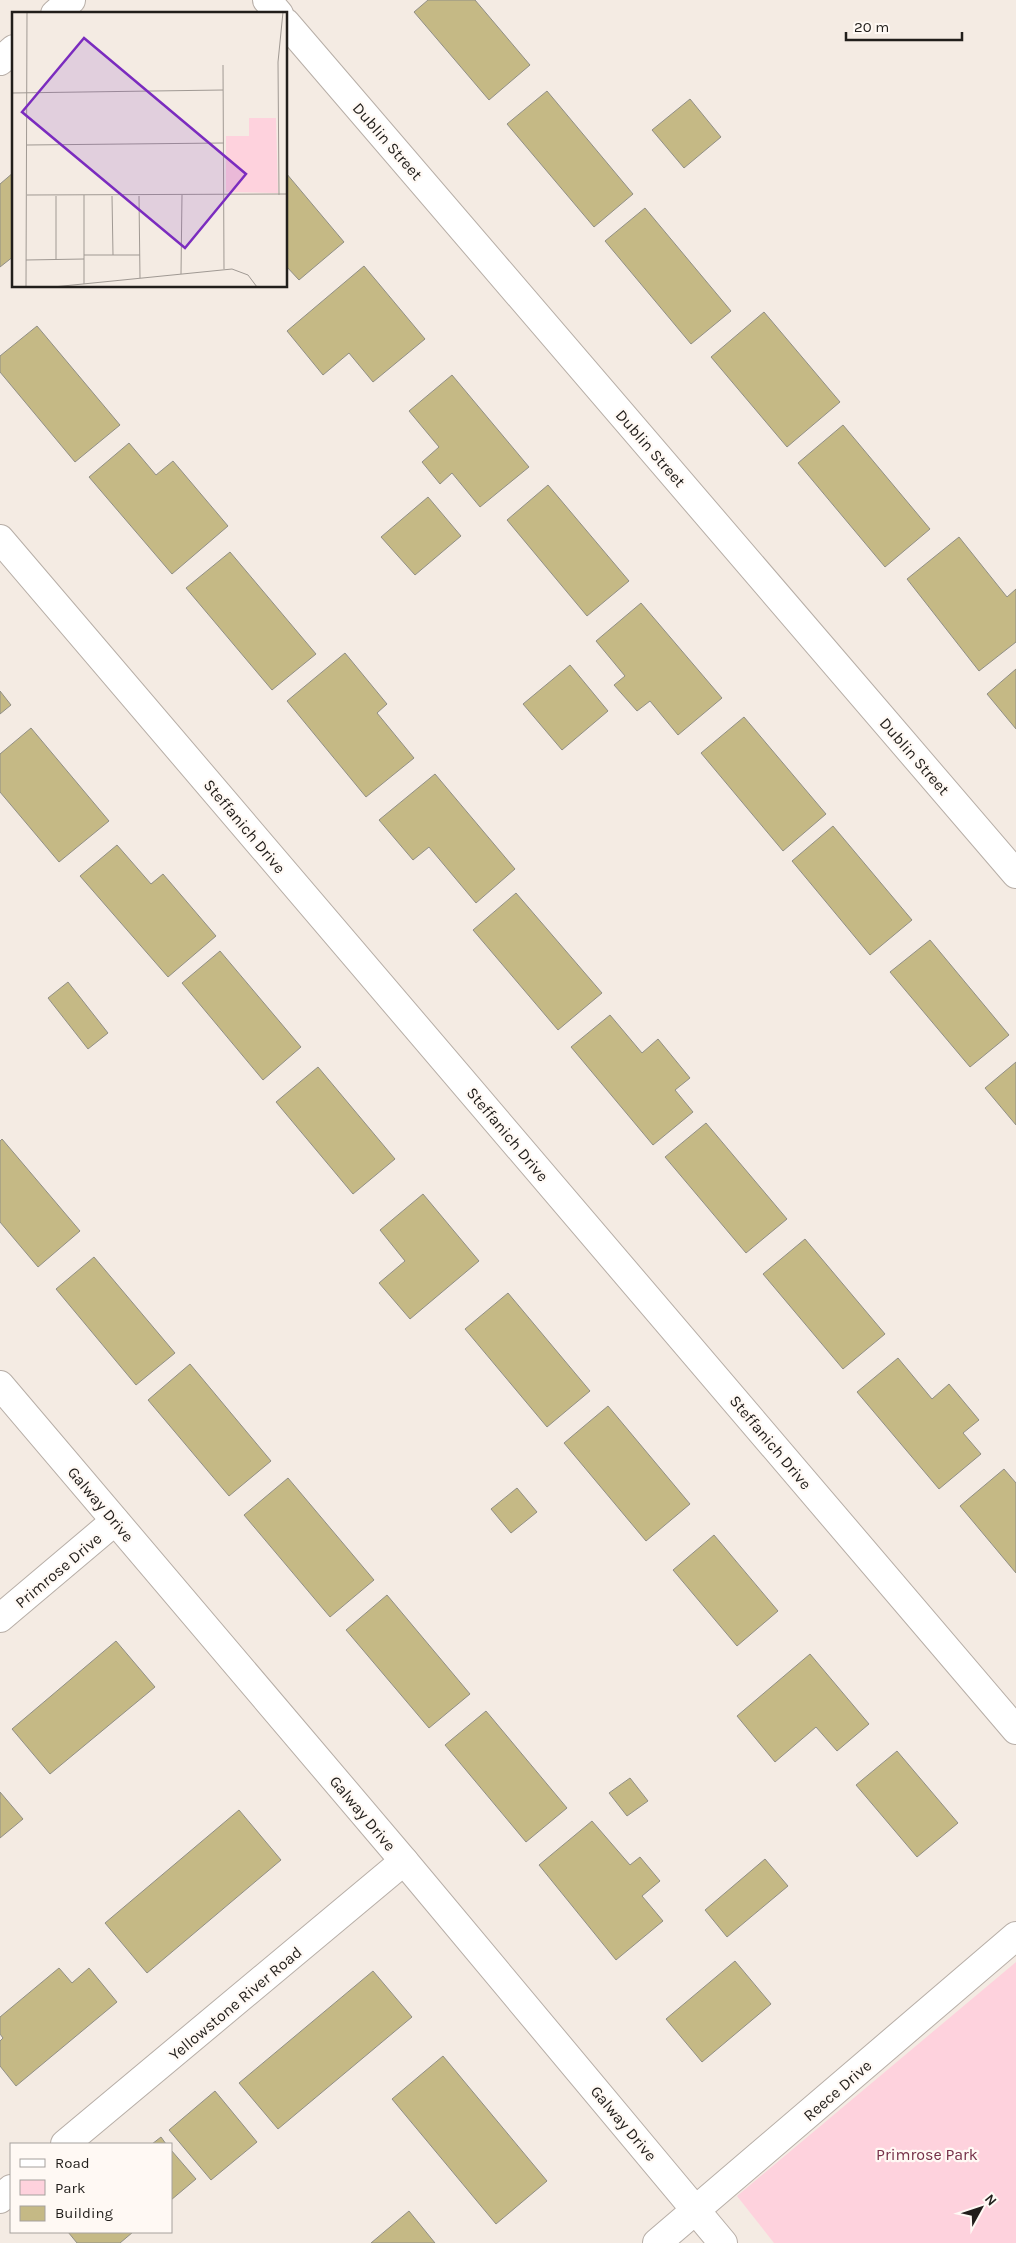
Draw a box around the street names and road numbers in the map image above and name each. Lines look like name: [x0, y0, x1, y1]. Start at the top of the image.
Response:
street label: Dublin Street: [349, 99, 426, 184]
street label: Dublin Street: [612, 406, 689, 491]
street label: Dublin Street: [876, 714, 953, 799]
street label: Steffanich Drive: [200, 775, 290, 877]
street label: Steffanich Drive: [463, 1083, 553, 1185]
street label: Steffanich Drive: [726, 1391, 816, 1493]
street label: Galway Drive: [64, 1463, 138, 1546]
street label: Primrose Drive: [11, 1529, 105, 1612]
street label: Galway Drive: [326, 1772, 400, 1855]
street label: Yellowstone River Road: [165, 1942, 306, 2064]
street label: Reece Drive: [799, 2056, 875, 2125]
street label: Galway Drive: [587, 2082, 661, 2165]

